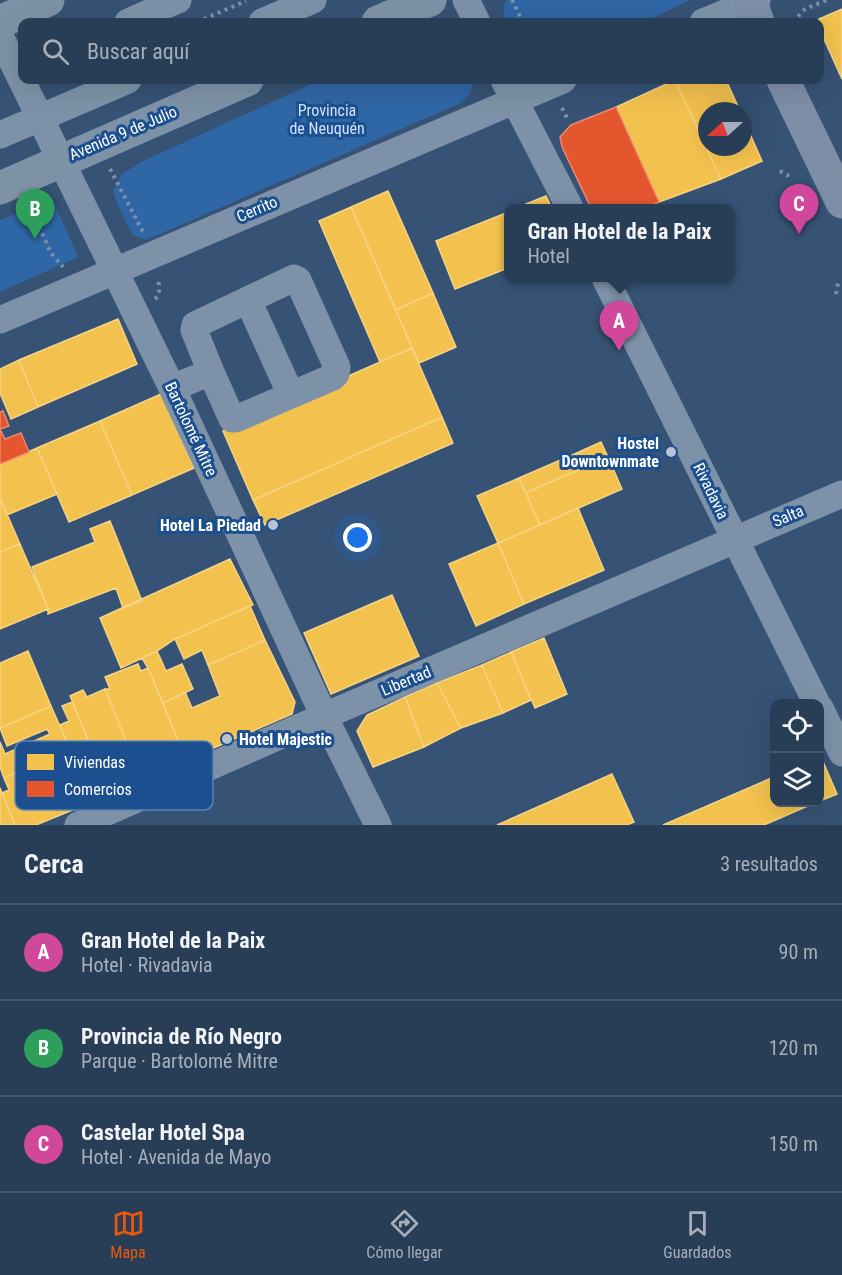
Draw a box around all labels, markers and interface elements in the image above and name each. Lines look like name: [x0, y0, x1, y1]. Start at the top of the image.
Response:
search box: [18, 18, 824, 84]
icon: search: [39, 35, 72, 68]
text: Buscar aquí: [87, 39, 190, 64]
park label: Provincia de Neuquén: [289, 101, 365, 138]
street label: Avenida 9 de Julio: [66, 102, 180, 164]
north arrow: [698, 102, 752, 156]
pin: C: [780, 184, 818, 234]
pin: B: [15, 190, 54, 239]
street label: Cerrito: [234, 192, 280, 226]
popup: [504, 204, 735, 282]
text: Gran Hotel de la Paix: [527, 219, 712, 244]
text: Hotel: [527, 244, 570, 268]
pin: A: [600, 302, 638, 351]
street label: Bartolomé Mitre: [161, 379, 221, 479]
place label: Hostel Downtownmate: [561, 434, 659, 471]
marker: Hostel Downtownmate: [664, 445, 678, 459]
street label: Rivadavia: [689, 460, 733, 522]
street label: Salta: [770, 501, 806, 531]
place label: Hotel La Piedad: [160, 516, 261, 535]
marker: Hotel La Piedad: [266, 518, 280, 532]
your location: [343, 523, 372, 552]
street label: Libertad: [378, 662, 434, 700]
map controls: [770, 699, 824, 807]
button: locate: [770, 699, 824, 753]
place label: Hotel Majestic: [239, 730, 332, 749]
marker: Hotel Majestic: [220, 732, 234, 746]
legend: [15, 741, 213, 810]
text: Viviendas: [64, 753, 125, 772]
button: layers: [770, 753, 824, 807]
text: Comercios: [64, 780, 132, 799]
text: Cerca: [24, 849, 84, 879]
text: 3 resultados: [720, 852, 818, 876]
text: Gran Hotel de la Paix: [81, 928, 265, 953]
text: A: [38, 940, 49, 964]
text: 90 m: [779, 940, 818, 964]
text: Hotel · Rivadavia: [81, 953, 213, 977]
text: Provincia de Río Negro: [81, 1024, 282, 1049]
text: B: [38, 1036, 49, 1060]
text: 120 m: [769, 1036, 818, 1060]
text: Parque · Bartolomé Mitre: [81, 1049, 278, 1073]
text: Castelar Hotel Spa: [81, 1120, 245, 1145]
text: C: [38, 1132, 49, 1156]
text: 150 m: [769, 1132, 818, 1156]
text: Hotel · Avenida de Mayo: [81, 1145, 271, 1169]
tab: Mapa: [110, 1207, 146, 1262]
tab: Cómo llegar: [366, 1207, 442, 1262]
tab: Guardados: [663, 1207, 732, 1262]

